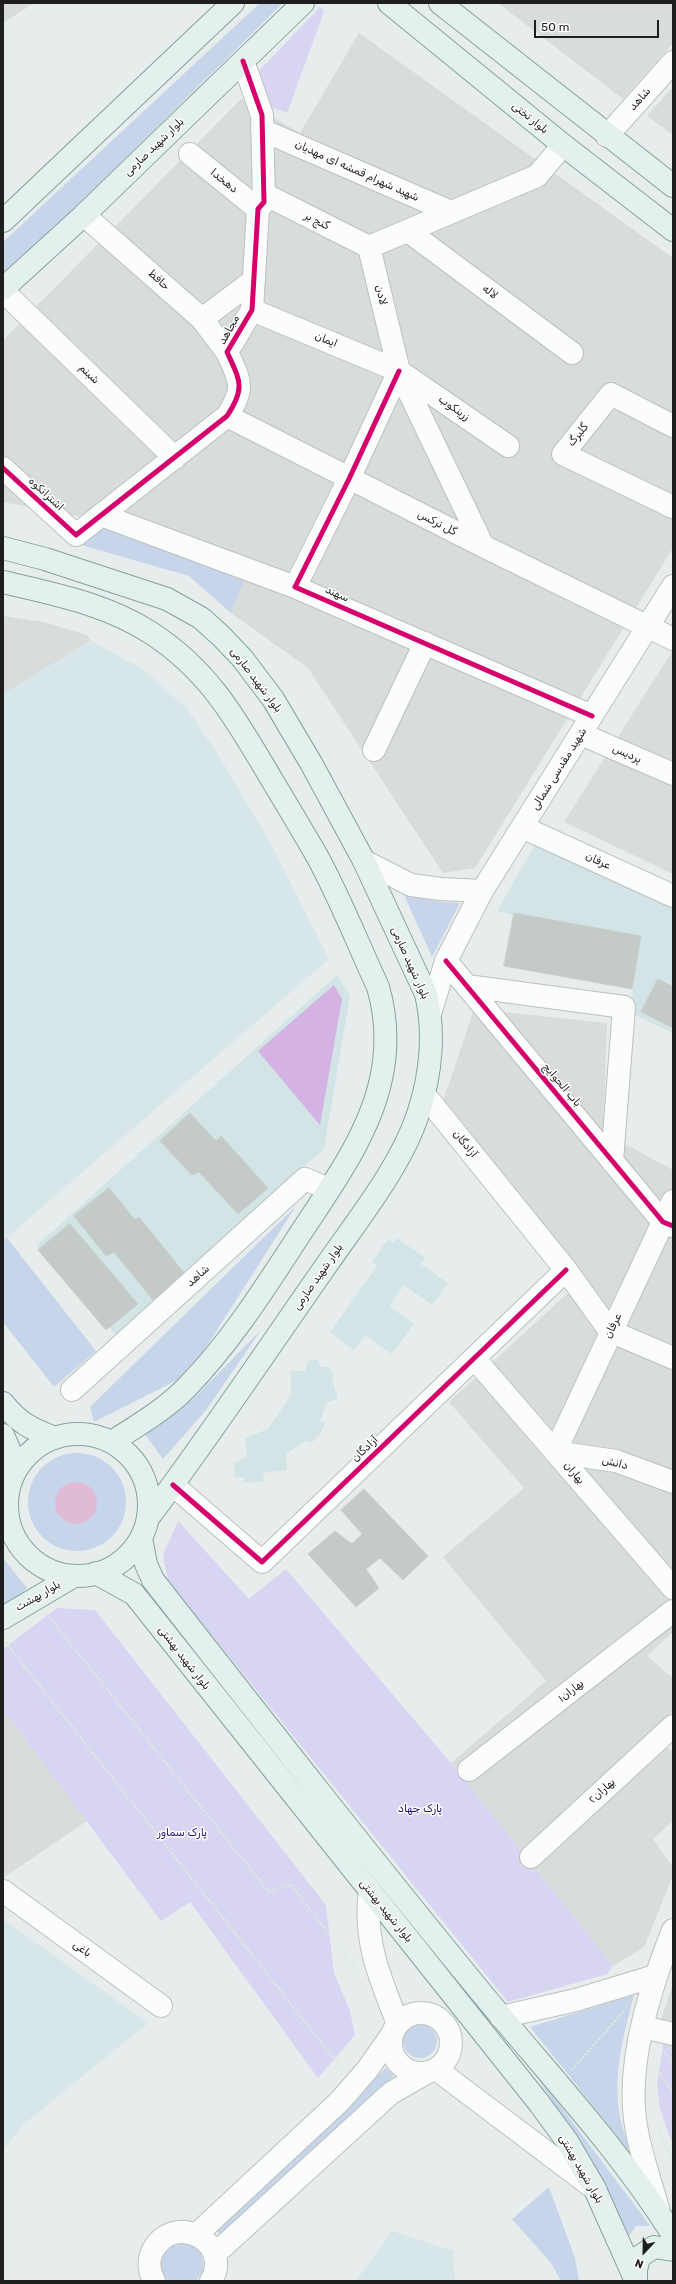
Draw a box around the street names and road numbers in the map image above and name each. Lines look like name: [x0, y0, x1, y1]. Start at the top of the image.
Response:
street label: شاهد: [626, 85, 654, 113]
street label: بلوار تختی: [509, 99, 551, 137]
street label: بلوار شهید صارمی: [121, 115, 187, 179]
street label: شهید شهرام قمشه ای مهدیان: [293, 138, 421, 204]
street label: دهخدا: [208, 166, 240, 196]
street label: گنج بر: [302, 209, 332, 233]
street label: حافظ: [145, 267, 173, 293]
street label: لاله: [480, 282, 500, 302]
street label: لادن: [372, 284, 390, 306]
street label: مجاهد: [216, 313, 242, 347]
street label: ایمان: [313, 330, 339, 350]
street label: شبنم: [76, 361, 102, 387]
street label: زرینکوب: [436, 393, 472, 423]
street label: گلبرگ: [565, 421, 591, 449]
street label: اشترانکوه: [26, 474, 66, 514]
street label: گل نرکس: [415, 508, 459, 538]
street label: سهند: [323, 583, 351, 605]
street label: بلوار شهید صارمی: [227, 645, 285, 715]
street label: شهید مقدسی شمالی: [528, 725, 590, 813]
street label: پردیس: [610, 742, 644, 766]
street label: عرفان: [583, 850, 613, 872]
street label: بلوار شهید صارمی: [388, 925, 432, 1001]
street label: باب الحوایج: [540, 1061, 584, 1109]
street label: آزادگان: [450, 1128, 480, 1160]
street label: بلوار شهید صارمی: [290, 1241, 346, 1313]
street label: شاهد: [184, 1262, 212, 1290]
street label: عرفان: [601, 1311, 625, 1341]
street label: آزادگان: [349, 1433, 381, 1465]
street label: دانش: [601, 1453, 629, 1473]
street label: بهاران: [561, 1459, 587, 1487]
street label: بلوار بهشت: [13, 1578, 63, 1614]
street label: بلوار شهید بهشتی: [155, 1623, 213, 1693]
street label: بهاران۱: [555, 1677, 587, 1705]
street label: بهاران۲: [586, 1776, 618, 1806]
street label: بلوار شهید بهشتی: [357, 1877, 415, 1945]
street label: باغی: [70, 1938, 94, 1960]
street label: بلوار شهید بهشتی: [556, 2132, 606, 2206]

